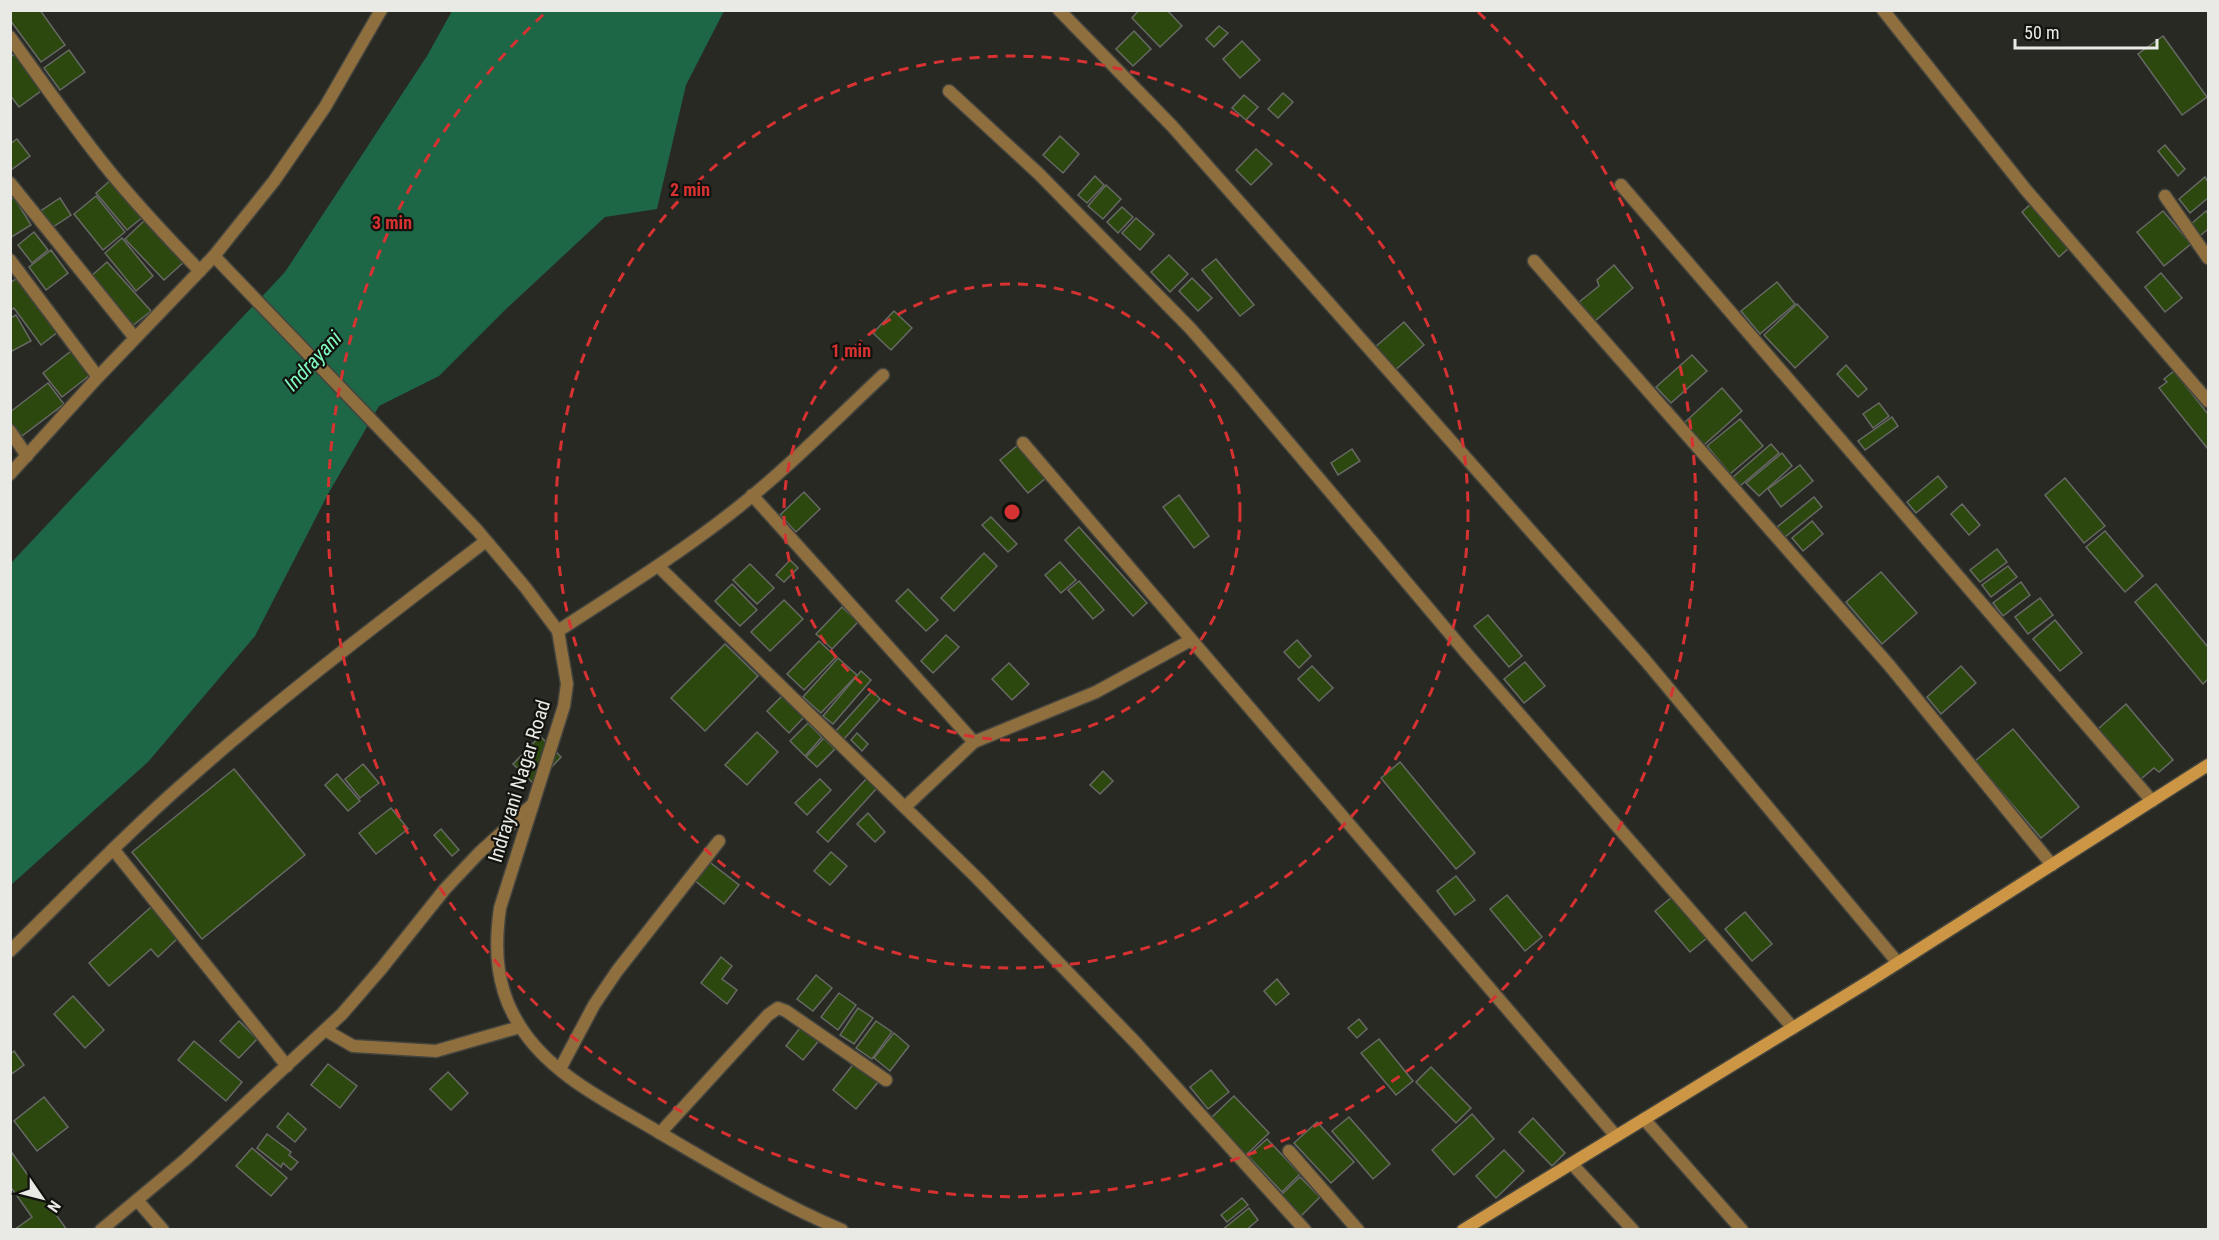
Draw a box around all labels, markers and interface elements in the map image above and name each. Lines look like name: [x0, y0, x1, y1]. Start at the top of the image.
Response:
scale bar: [2015, 12, 2158, 50]
text: 50 m: [2024, 22, 2059, 43]
text: 2 min: [670, 179, 710, 200]
text: 3 min: [372, 212, 412, 233]
water label: Indrayani: [279, 326, 347, 396]
text: 1 min: [831, 340, 871, 361]
centre of rings: [1002, 502, 1022, 522]
street label: Indrayani Nagar Road: [483, 697, 555, 865]
north arrow: [12, 1168, 72, 1228]
text: N: [43, 1197, 64, 1216]

